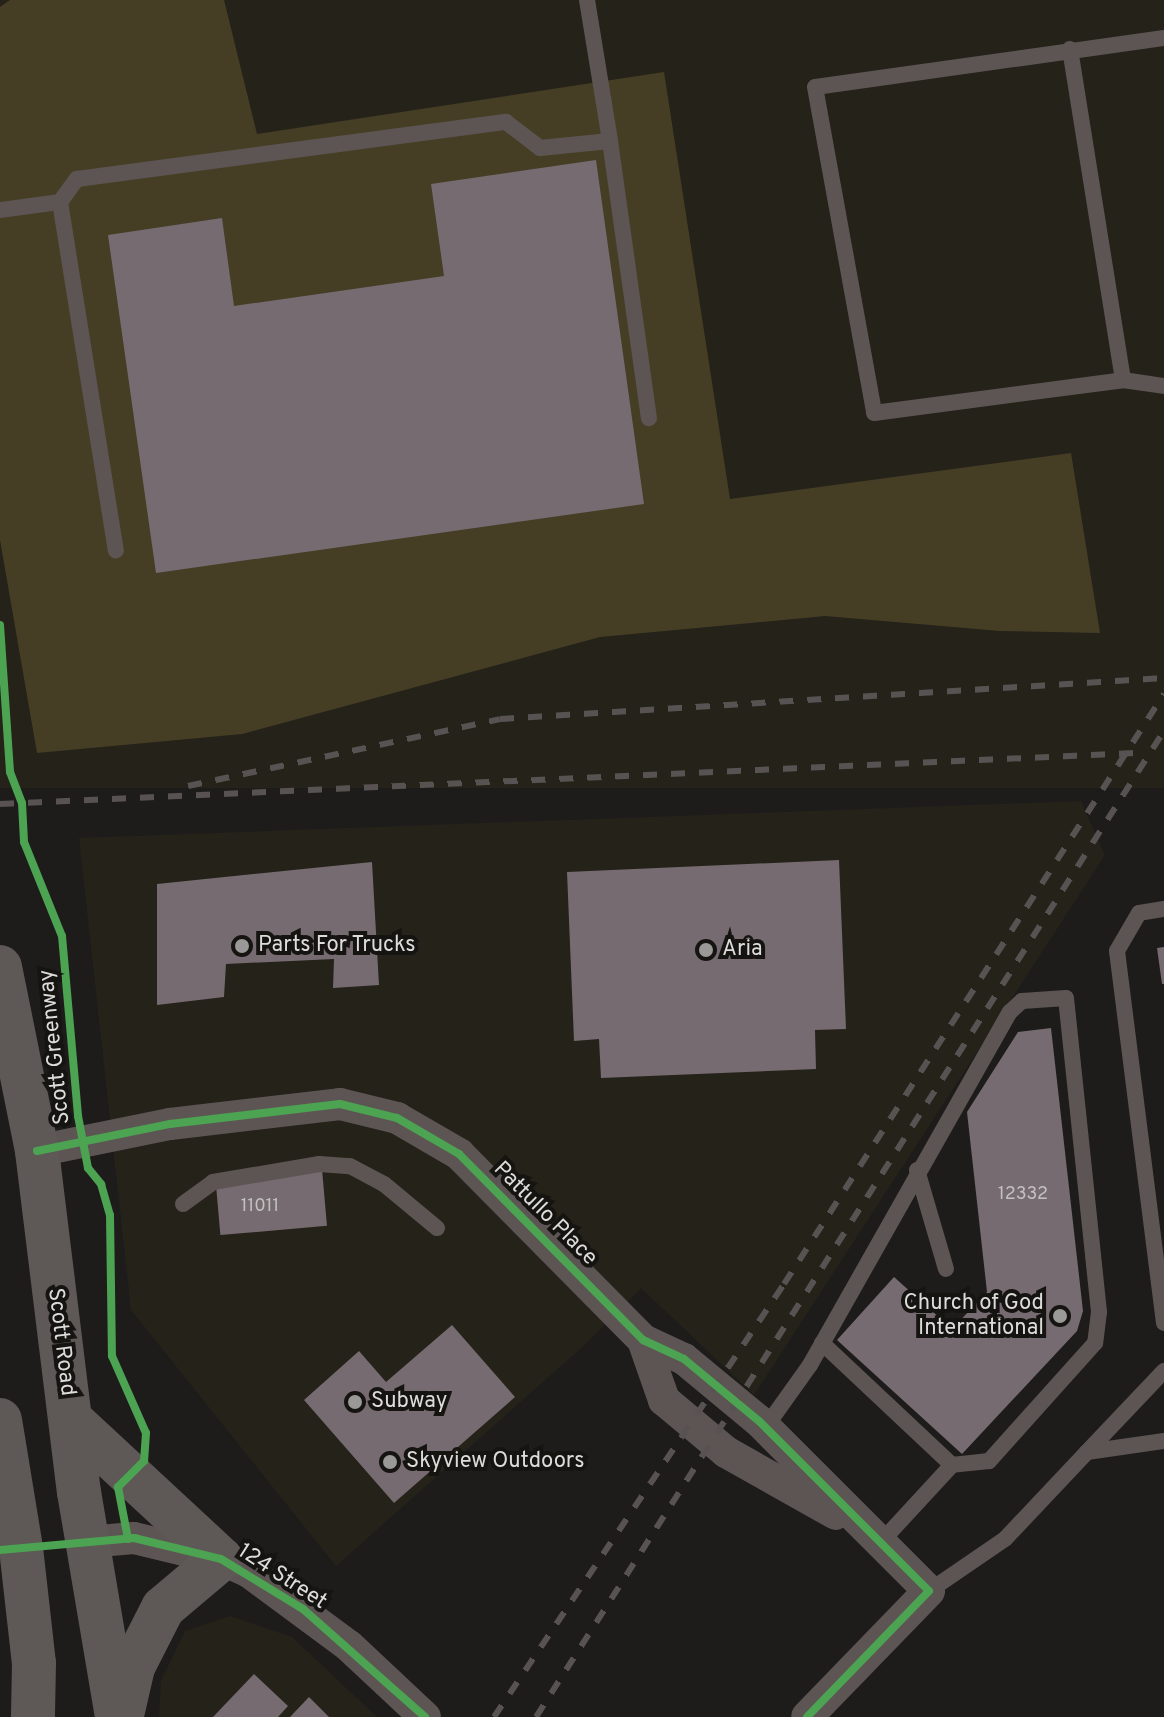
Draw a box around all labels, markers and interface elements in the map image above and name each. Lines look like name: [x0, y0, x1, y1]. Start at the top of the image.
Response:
place label: Parts For Trucks: [258, 933, 416, 959]
marker: Parts For Trucks: [233, 937, 251, 955]
place label: Aria: [722, 937, 763, 963]
marker: Aria: [697, 941, 715, 959]
street label: Scott Greenway: [34, 968, 76, 1126]
street label: Pattullo Place: [487, 1156, 603, 1272]
house number: 12332: [998, 1184, 1048, 1206]
house number: 11011: [241, 1196, 279, 1218]
street label: Scott Road: [41, 1287, 81, 1397]
place label: Church of God International: [904, 1290, 1044, 1342]
marker: Church of God International: [1051, 1307, 1069, 1325]
place label: Subway: [371, 1389, 447, 1415]
marker: Subway: [346, 1393, 364, 1411]
place label: Skyview Outdoors: [406, 1449, 585, 1475]
marker: Skyview Outdoors: [381, 1453, 399, 1471]
street label: 124 Street: [233, 1538, 331, 1616]

